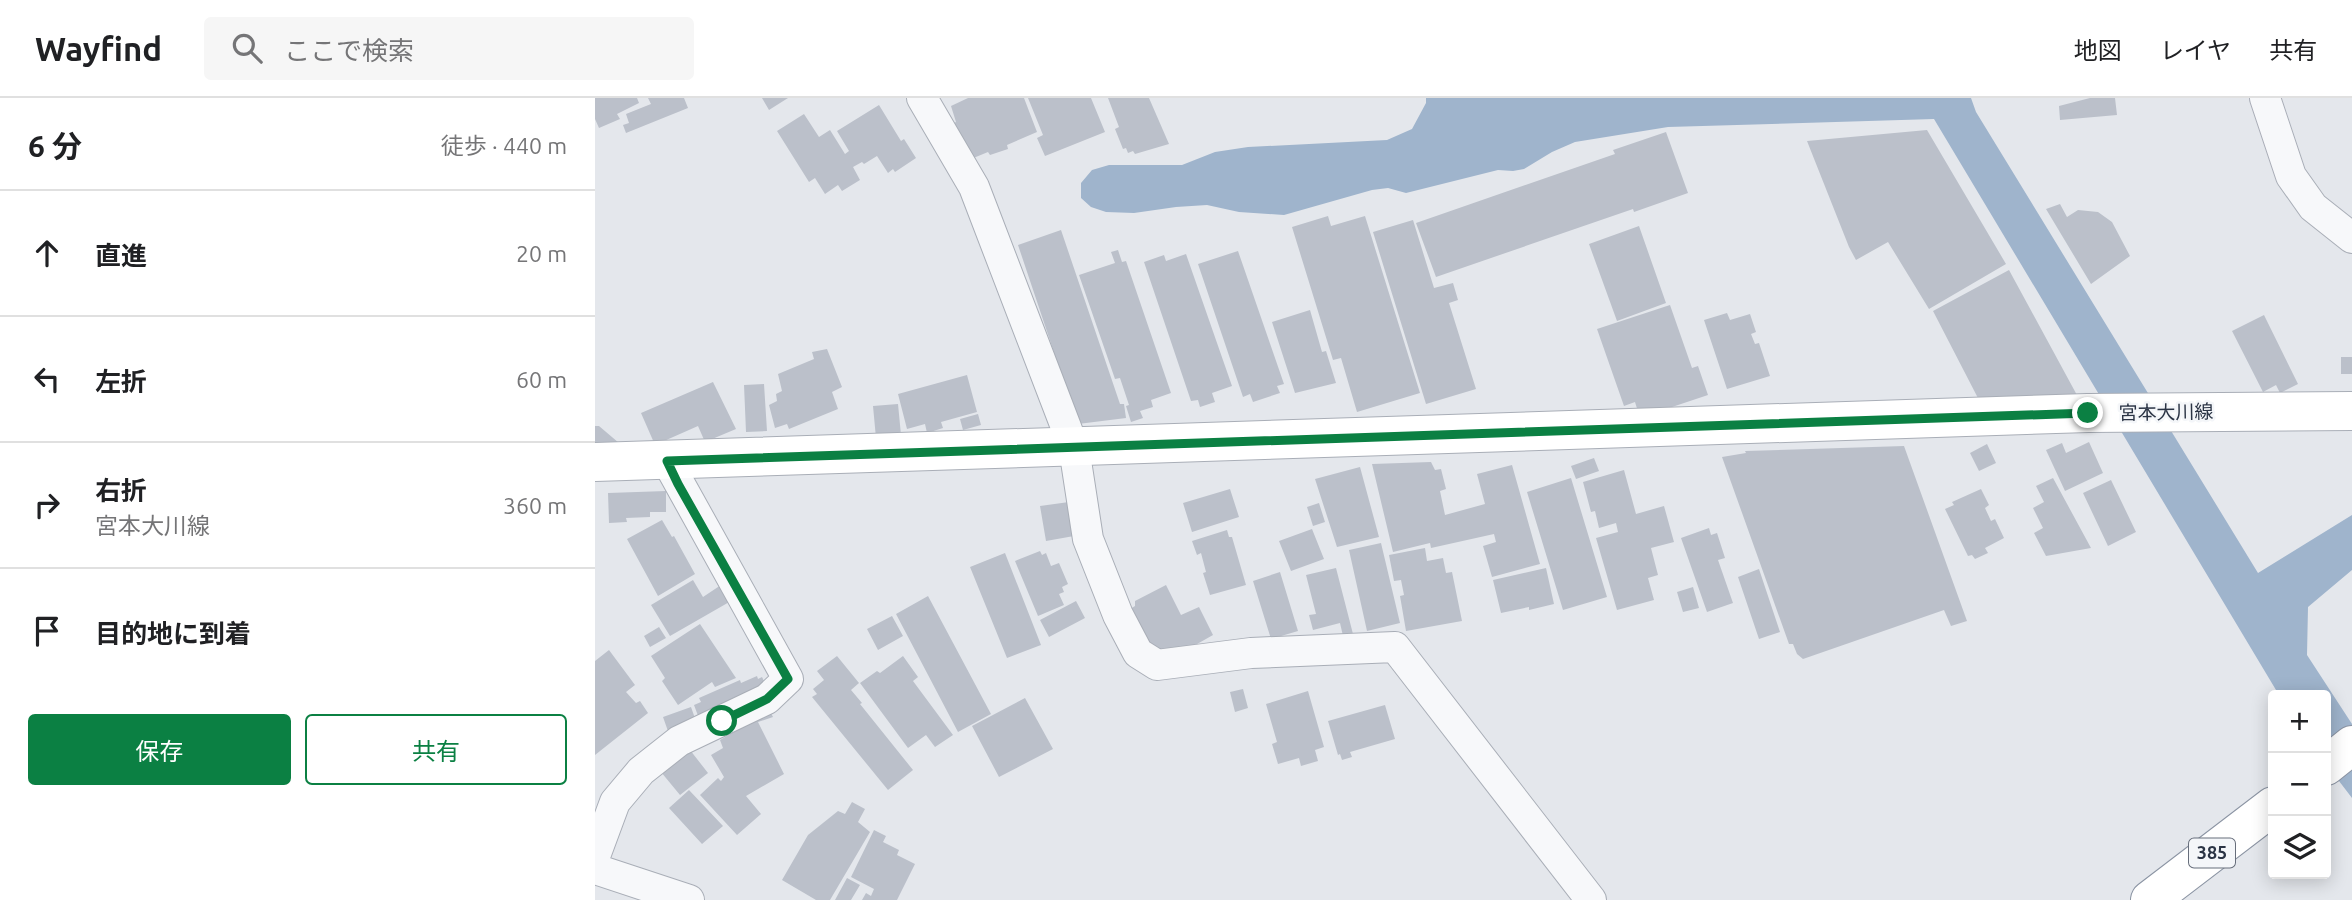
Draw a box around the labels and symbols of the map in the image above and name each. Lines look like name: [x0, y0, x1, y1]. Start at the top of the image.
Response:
route end: [2072, 397, 2103, 428]
street label: 宮本大川線: [2118, 400, 2214, 424]
route start: [706, 705, 737, 736]
road number: 385: [2189, 838, 2235, 868]

